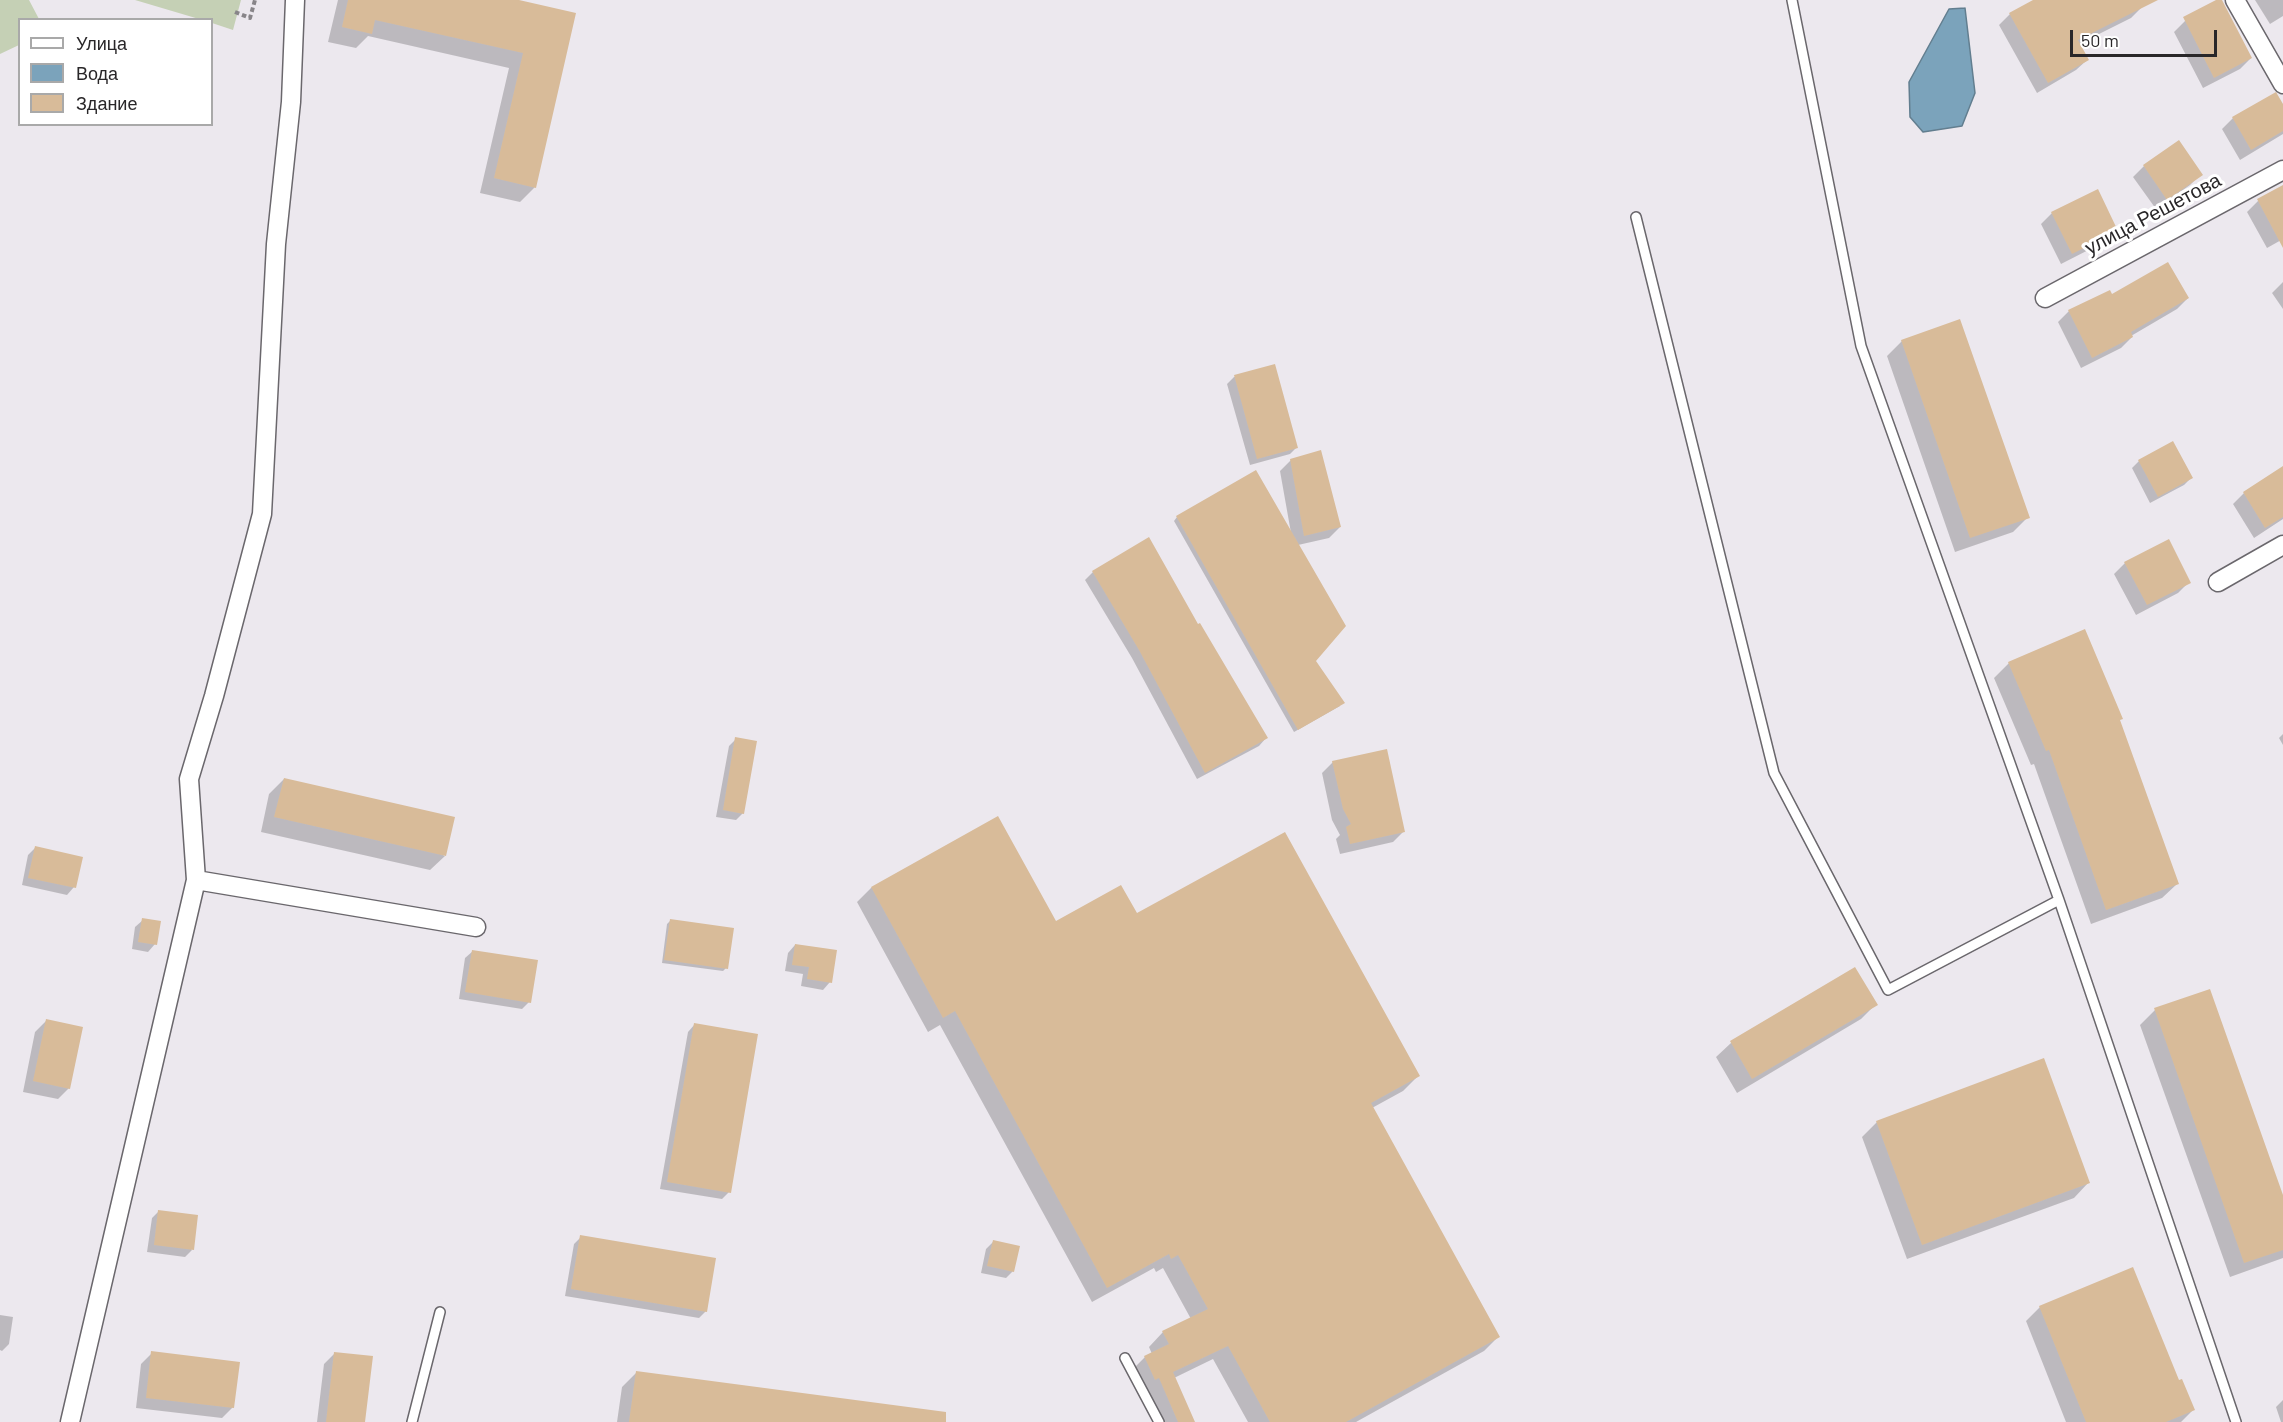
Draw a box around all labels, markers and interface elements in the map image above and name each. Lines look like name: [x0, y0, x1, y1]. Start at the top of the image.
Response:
legend: [18, 18, 213, 126]
scale bar: [2073, 18, 2220, 56]
text: 50 m: [2081, 29, 2119, 51]
text: Улица: [76, 32, 127, 54]
text: Вода: [76, 62, 118, 84]
text: Здание: [76, 92, 137, 114]
street label: улица Решетова: [2081, 168, 2225, 260]

